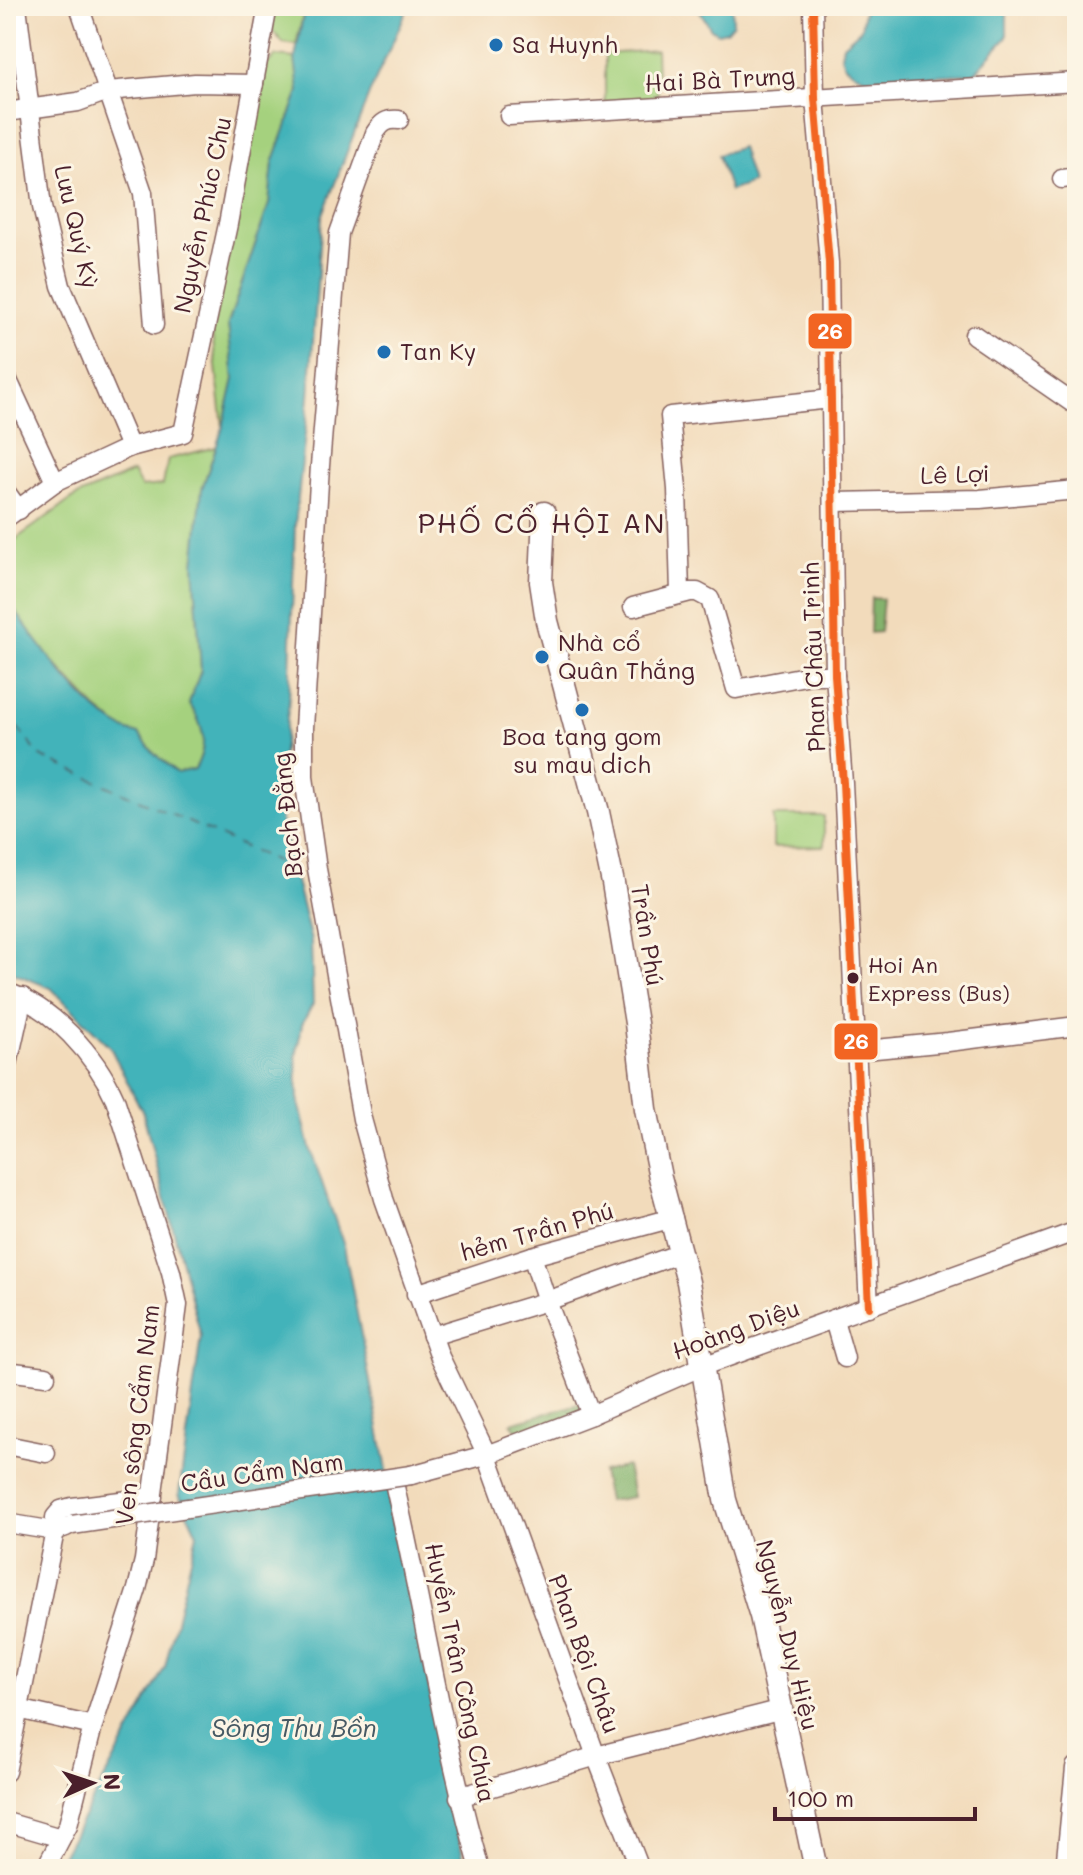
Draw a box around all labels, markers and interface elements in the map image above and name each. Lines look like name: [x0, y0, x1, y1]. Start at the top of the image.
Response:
place label: Sa Huynh: [512, 28, 618, 59]
marker: Sa Huynh: [487, 36, 505, 54]
street label: Hai Bà Trưng: [644, 59, 796, 98]
street label: Nguyễn Phúc Chu: [166, 114, 237, 316]
street label: Lưu Quý Kỳ: [48, 162, 107, 291]
line badge: 26: [807, 312, 853, 350]
text: 26: [817, 316, 843, 345]
place label: Tan Ky: [400, 335, 476, 366]
marker: Tan Ky: [375, 343, 393, 361]
street label: Lê Lợi: [920, 457, 990, 490]
district label: PHỐ CỔ HỘI AN: [418, 504, 666, 540]
street label: Phan Châu Trinh: [794, 561, 831, 753]
place label: Nhà cổ Quân Thắng: [558, 626, 695, 685]
marker: Nhà cổ Quân Thắng: [533, 648, 551, 666]
marker: Boa tang gom su mau dich: [573, 701, 591, 719]
place label: Boa tang gom su mau dich: [502, 720, 662, 779]
street label: Bạch Đằng: [265, 752, 308, 879]
street label: Trần Phú: [625, 882, 672, 988]
place label: Hoi An Express (Bus): [868, 950, 1010, 1007]
marker: Hoi An Express (Bus): [845, 970, 861, 986]
line badge: 26: [833, 1022, 879, 1061]
text: 26: [843, 1026, 869, 1055]
street label: hẻm Trần Phú: [456, 1194, 617, 1267]
street label: Hoàng Diệu: [668, 1291, 803, 1366]
street label: Ven sông Cẩm Nam: [108, 1302, 165, 1527]
street label: Cầu Cẩm Nam: [179, 1445, 345, 1498]
street label: Nguyễn Duy Hiệu: [750, 1536, 827, 1733]
street label: Huyền Trân Công Chúa: [419, 1540, 504, 1806]
street label: Phan Bội Châu: [542, 1570, 629, 1737]
water label: Sông Thu Bồn: [211, 1710, 377, 1744]
north arrow: [52, 1743, 132, 1823]
scale bar: [775, 1771, 975, 1821]
text: N: [98, 1773, 127, 1791]
text: 100 m: [787, 1782, 854, 1813]

